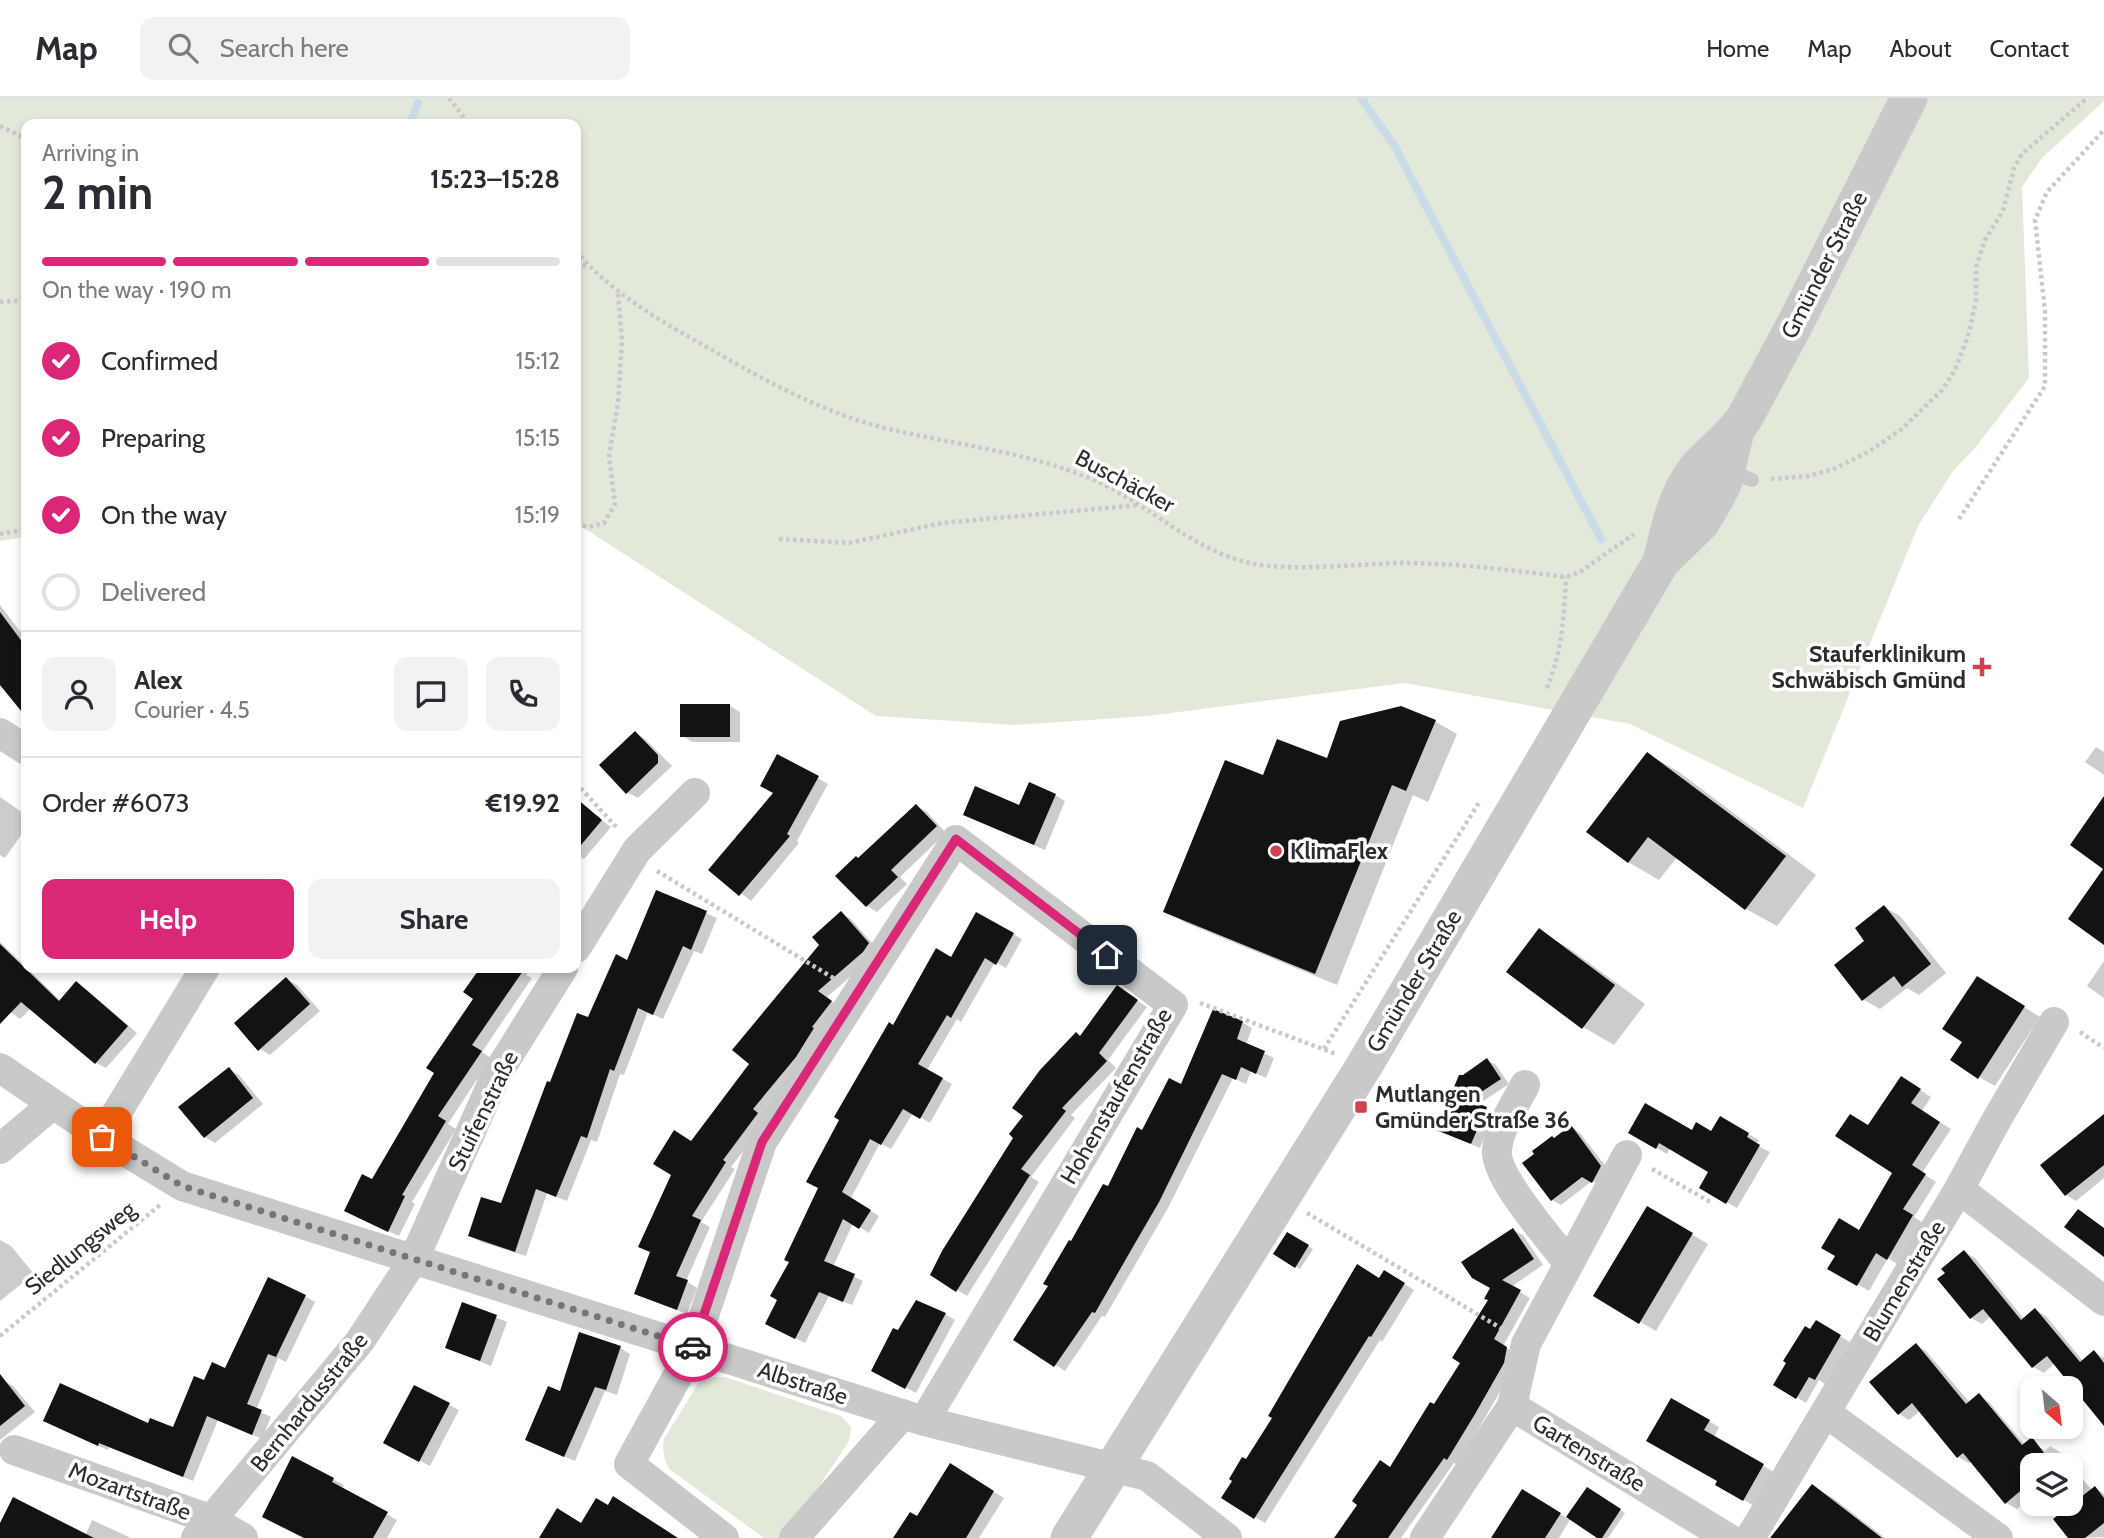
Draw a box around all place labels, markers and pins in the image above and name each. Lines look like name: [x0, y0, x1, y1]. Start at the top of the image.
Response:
place label: Stauferklinikum Schwäbisch Gmünd: [1771, 640, 1966, 694]
marker: Stauferklinikum Schwäbisch Gmünd: [1972, 657, 1992, 677]
place label: KlimaFlex: [1290, 837, 1389, 865]
marker: KlimaFlex: [1268, 843, 1284, 859]
pin: [1077, 925, 1137, 985]
place label: Mutlangen Gmünder Straße 36: [1375, 1080, 1570, 1134]
marker: Mutlangen Gmünder Straße 36: [1353, 1099, 1369, 1115]
pin: [72, 1107, 132, 1167]

